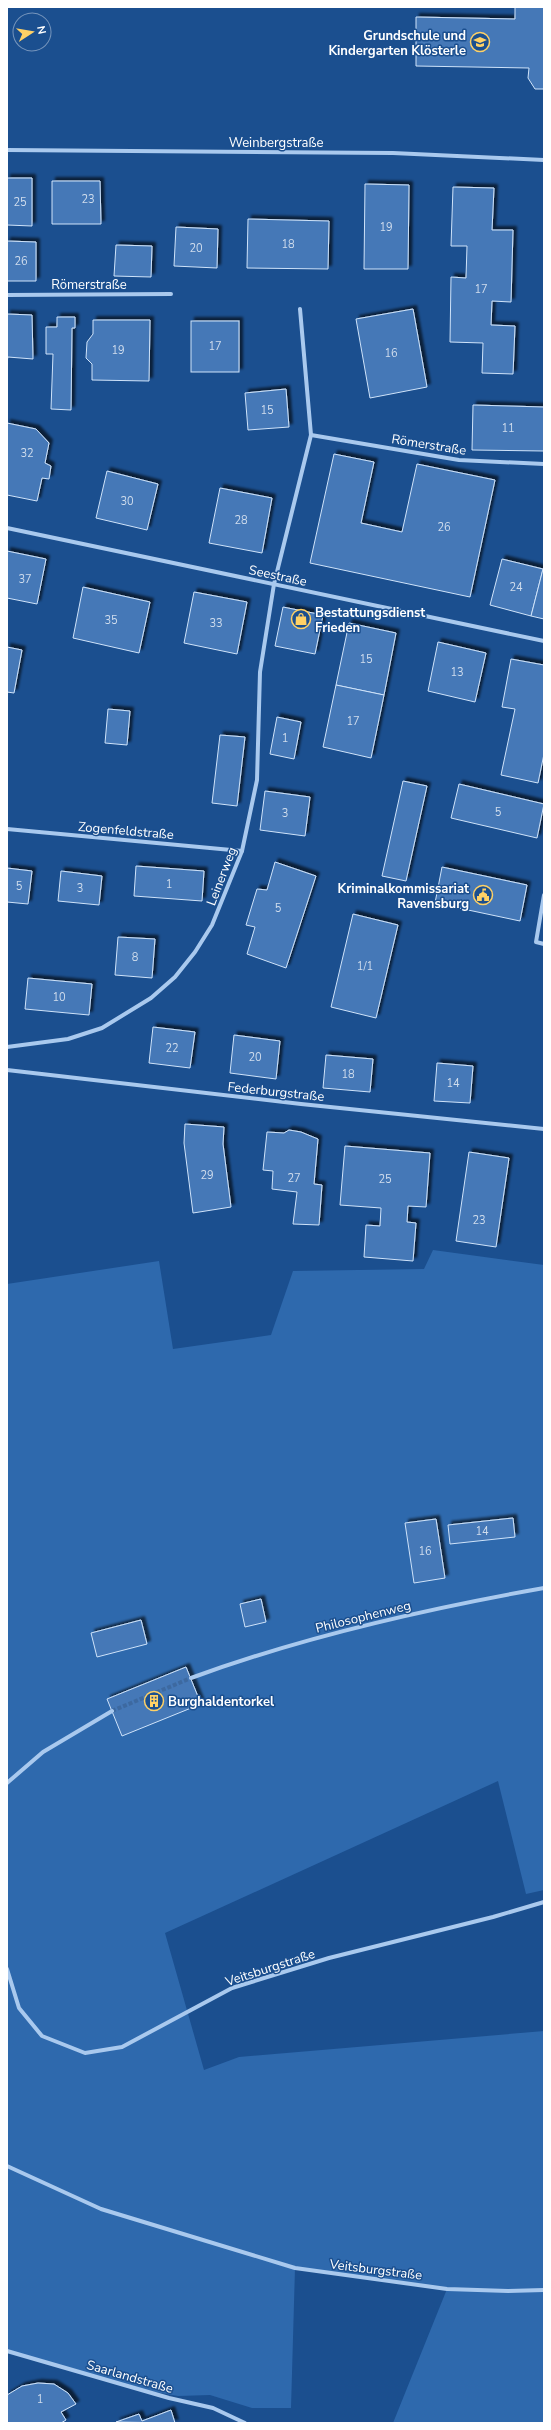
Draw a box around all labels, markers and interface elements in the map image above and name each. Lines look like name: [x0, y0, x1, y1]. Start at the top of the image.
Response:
north arrow: [12, 12, 52, 52]
text: N: [33, 24, 49, 36]
place label: Grundschule und Kindergarten Klösterle: [328, 27, 466, 60]
school or university icon: Grundschule und Kindergarten Klösterle: [469, 31, 491, 53]
street label: Weinbergstraße: [229, 134, 323, 152]
house number: 23: [81, 192, 95, 207]
house number: 25: [13, 195, 27, 210]
house number: 19: [379, 220, 393, 235]
house number: 18: [281, 237, 295, 252]
house number: 20: [189, 241, 203, 256]
house number: 26: [14, 254, 28, 269]
street label: Römerstraße: [51, 276, 127, 294]
house number: 17: [474, 282, 488, 297]
house number: 17: [208, 339, 222, 354]
house number: 19: [111, 343, 125, 358]
house number: 16: [384, 346, 398, 361]
house number: 15: [260, 403, 274, 418]
house number: 11: [501, 421, 515, 436]
street label: Römerstraße: [390, 430, 468, 460]
house number: 32: [20, 446, 34, 461]
house number: 30: [120, 494, 134, 509]
house number: 28: [234, 513, 248, 528]
house number: 26: [437, 520, 451, 535]
street label: Seestraße: [247, 561, 309, 591]
house number: 37: [18, 572, 32, 587]
house number: 24: [509, 580, 523, 595]
place label: Bestattungsdienst Frieden: [315, 604, 426, 637]
shop icon: Bestattungsdienst Frieden: [290, 608, 312, 630]
house number: 35: [104, 613, 118, 628]
house number: 33: [209, 616, 223, 631]
house number: 15: [359, 652, 373, 667]
house number: 13: [450, 665, 464, 680]
house number: 17: [346, 714, 360, 729]
house number: 1: [282, 731, 288, 746]
house number: 5: [495, 805, 502, 820]
house number: 3: [282, 806, 288, 821]
street label: Zogenfeldstraße: [77, 818, 175, 844]
street label: Leinerweg: [202, 844, 241, 908]
house number: 1: [166, 877, 172, 892]
house number: 5: [16, 879, 23, 894]
place label: Kriminalkommissariat Ravensburg: [338, 880, 470, 913]
house number: 3: [77, 881, 83, 896]
public building icon: Kriminalkommissariat Ravensburg: [472, 884, 494, 906]
house number: 5: [275, 901, 282, 916]
house number: 8: [132, 950, 139, 965]
house number: 1/1: [357, 959, 373, 974]
house number: 10: [52, 990, 66, 1005]
house number: 22: [165, 1041, 179, 1056]
house number: 20: [248, 1050, 262, 1065]
house number: 18: [341, 1067, 355, 1082]
house number: 14: [446, 1076, 460, 1091]
street label: Federburgstraße: [227, 1078, 325, 1106]
house number: 29: [200, 1168, 214, 1183]
house number: 27: [287, 1171, 301, 1186]
house number: 25: [378, 1172, 392, 1187]
house number: 23: [472, 1213, 486, 1228]
house number: 14: [475, 1524, 489, 1539]
house number: 16: [418, 1544, 432, 1559]
street label: Philosophenweg: [314, 1596, 413, 1638]
building icon: Burghaldentorkel: [143, 1690, 165, 1712]
place label: Burghaldentorkel: [168, 1693, 275, 1711]
street label: Veitsburgstraße: [222, 1945, 317, 1991]
street label: Veitsburgstraße: [328, 2255, 423, 2285]
street label: Saarlandstraße: [84, 2356, 175, 2398]
house number: 1: [37, 2392, 43, 2407]

